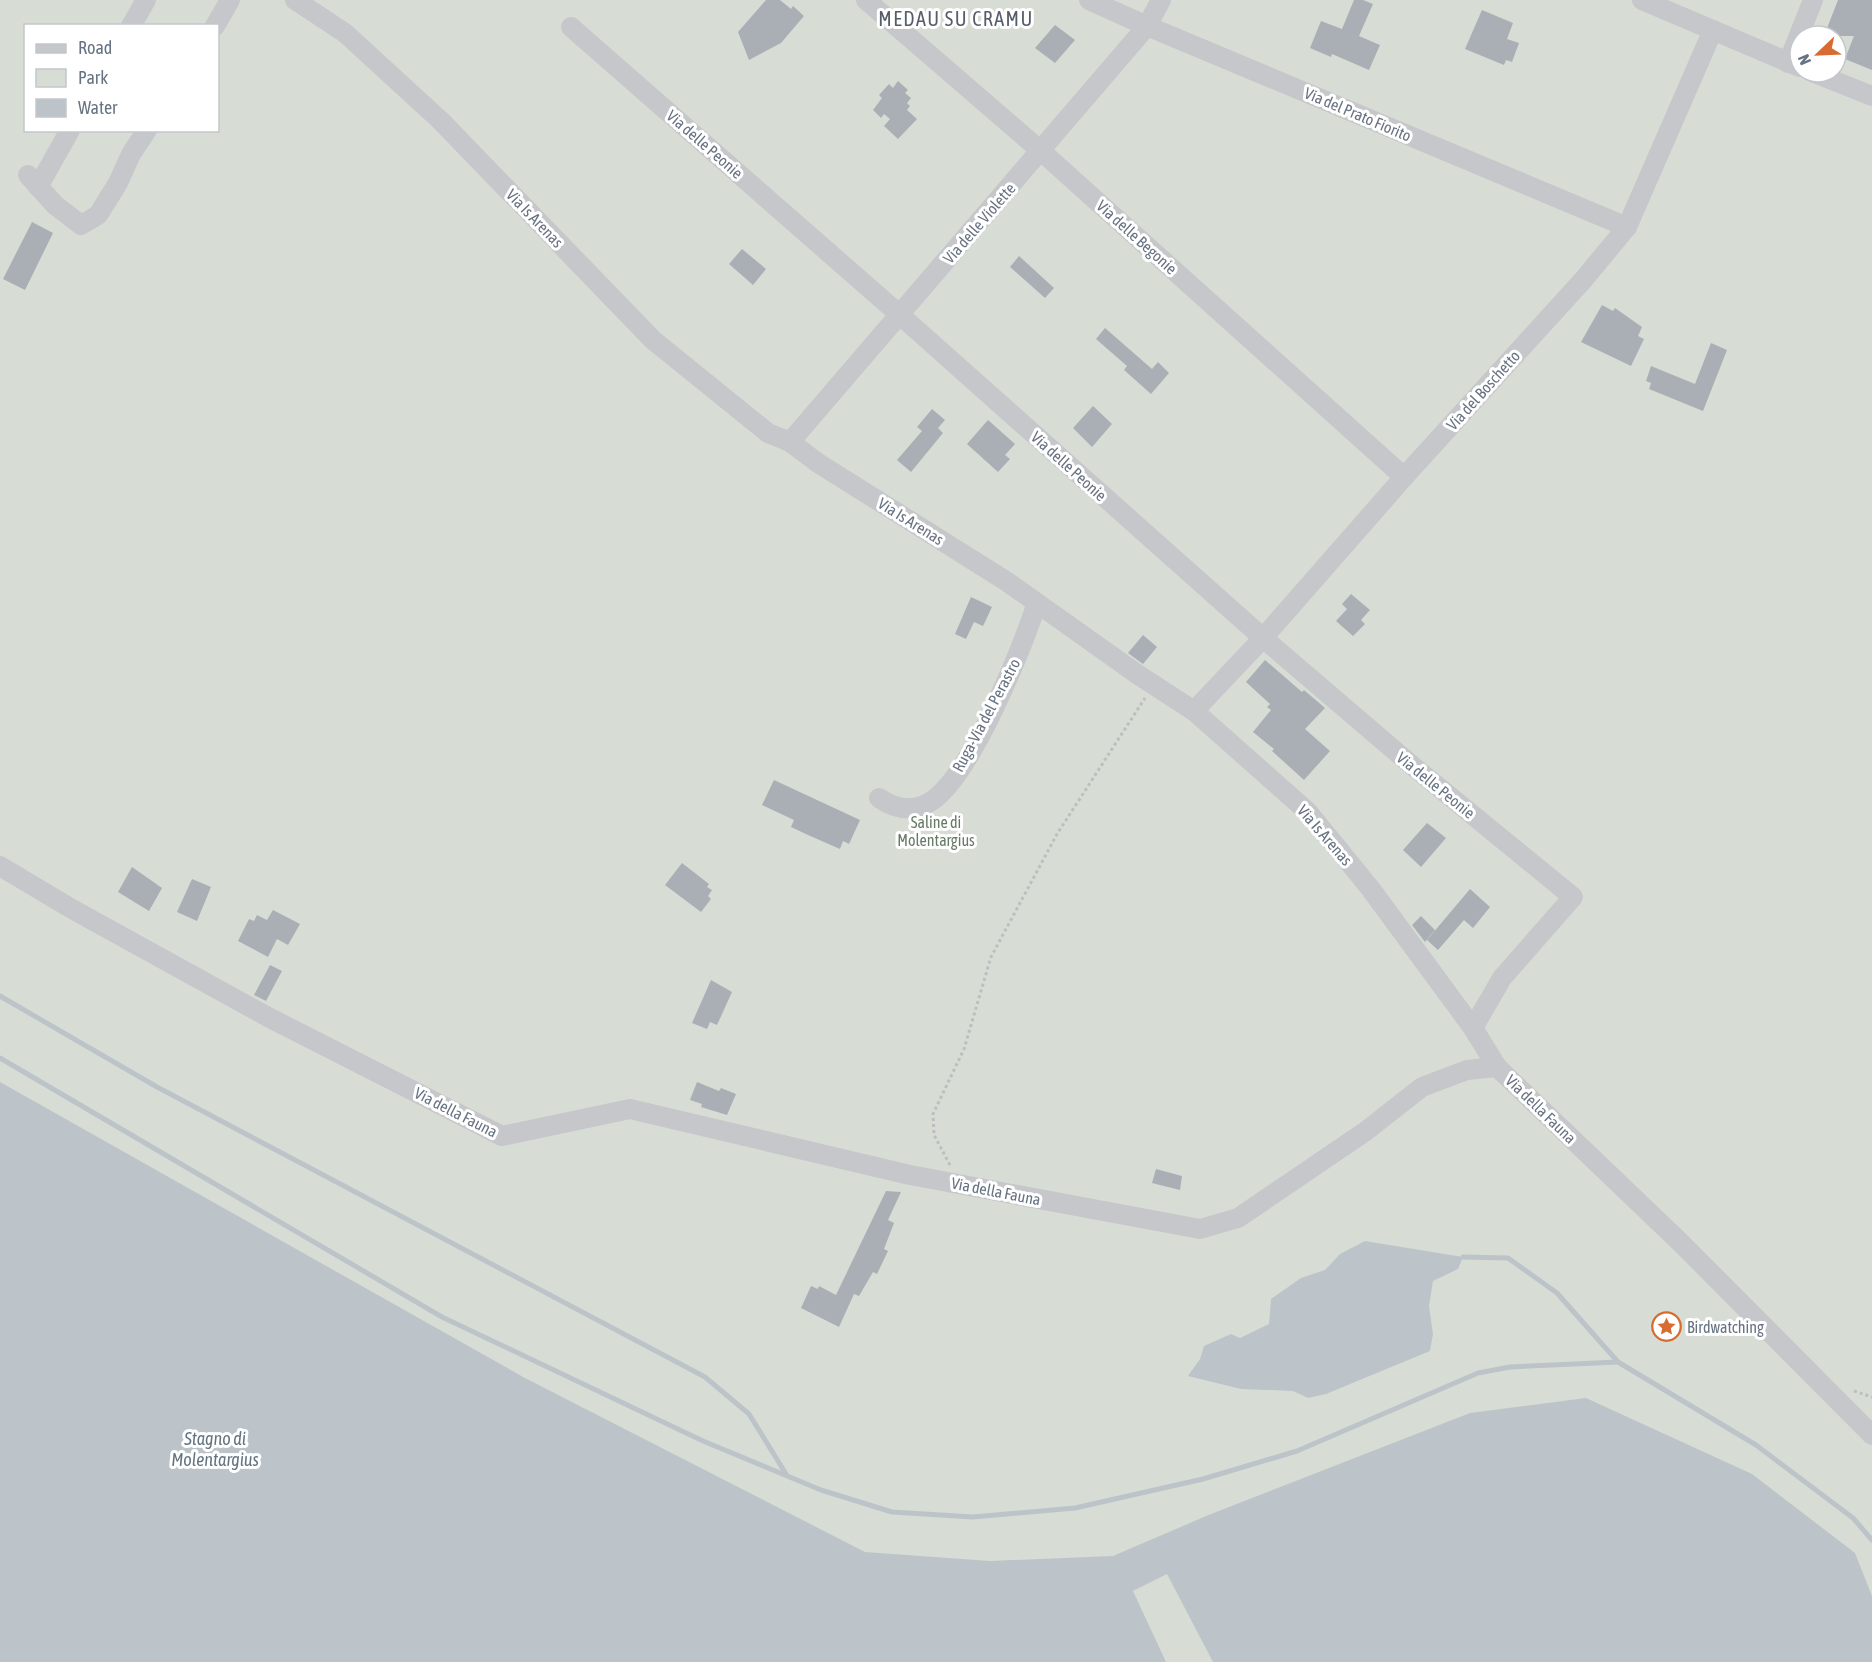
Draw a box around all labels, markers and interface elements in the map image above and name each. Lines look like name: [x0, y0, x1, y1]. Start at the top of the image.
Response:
district label: MEDAU SU CRAMU: [878, 7, 1034, 30]
legend: [24, 24, 219, 132]
north arrow: [1788, 24, 1848, 84]
text: Road: [78, 37, 112, 58]
text: N: [1794, 52, 1814, 68]
text: Park: [78, 67, 108, 88]
street label: Via del Prato Fiorito: [1302, 83, 1414, 145]
text: Water: [78, 97, 118, 118]
street label: Via delle Peonie: [663, 106, 747, 182]
street label: Via delle Violette: [939, 179, 1019, 267]
street label: Via Is Arenas: [503, 185, 567, 251]
street label: Via delle Begonie: [1093, 196, 1181, 278]
street label: Via del Boschetto: [1443, 347, 1523, 433]
street label: Via delle Peonie: [1028, 428, 1110, 504]
street label: Via Is Arenas: [875, 494, 947, 548]
street label: Ruga-Via del Perastro: [949, 655, 1024, 775]
street label: Via delle Peonie: [1393, 748, 1479, 822]
street label: Via Is Arenas: [1294, 801, 1356, 869]
park label: Saline di Molentargius: [897, 813, 975, 850]
street label: Via della Fauna: [1502, 1071, 1580, 1147]
street label: Via della Fauna: [412, 1083, 500, 1141]
street label: Via della Fauna: [950, 1174, 1042, 1208]
place icon: Birdwatching: [1650, 1311, 1682, 1343]
place label: Birdwatching: [1687, 1318, 1764, 1337]
water label: Stagno di Molentargius: [171, 1428, 259, 1470]

